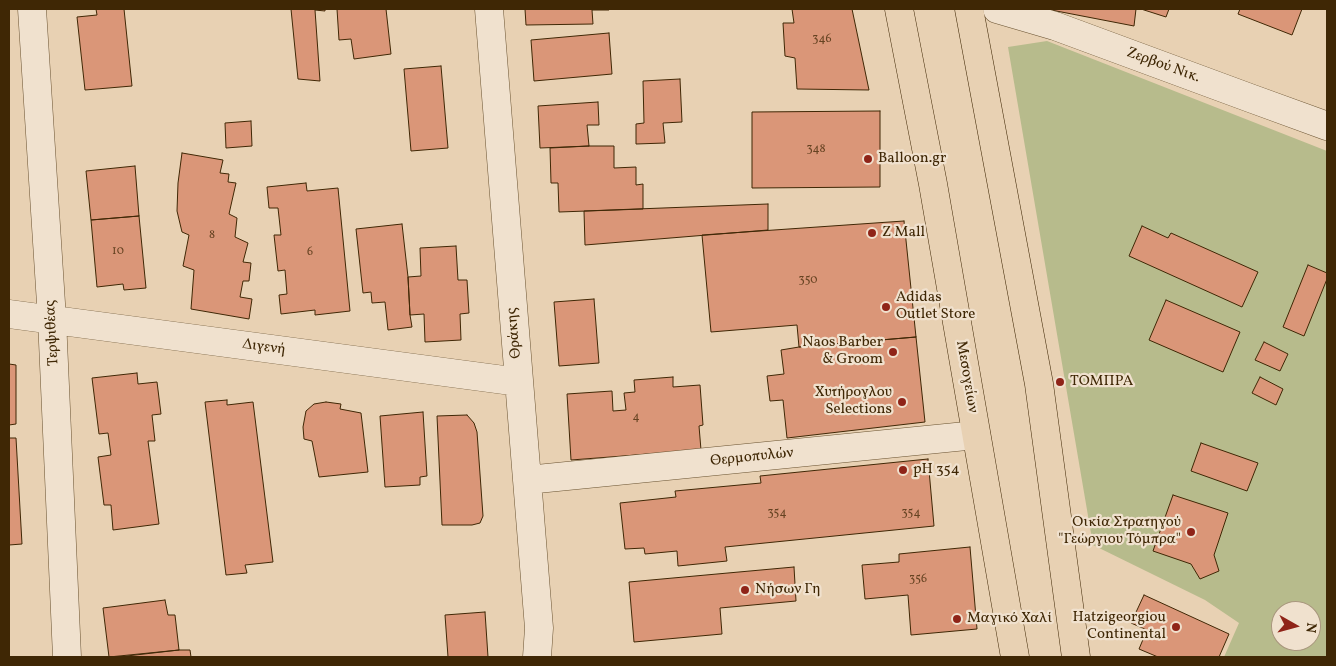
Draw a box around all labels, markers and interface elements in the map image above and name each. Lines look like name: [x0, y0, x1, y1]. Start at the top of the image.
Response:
house number: 346: [812, 33, 832, 47]
street label: Ζερβού Νικ.: [1124, 44, 1202, 88]
house number: 348: [806, 143, 826, 157]
place label: Balloon.gr: [878, 150, 946, 168]
marker: Balloon.gr: [862, 153, 874, 165]
place label: Z Mall: [882, 224, 925, 242]
marker: Z Mall: [866, 227, 878, 239]
house number: 8: [209, 229, 215, 243]
house number: 10: [112, 245, 124, 259]
house number: 6: [307, 246, 313, 260]
house number: 350: [799, 274, 817, 288]
place label: Adidas Outlet Store: [896, 289, 975, 324]
street label: Τερψιθέας: [42, 300, 64, 366]
marker: Adidas Outlet Store: [880, 301, 892, 313]
street label: Θράκης: [504, 307, 526, 359]
place label: Naos Barber & Groom: [802, 334, 883, 369]
street label: Διγενή: [241, 336, 287, 360]
street label: Μεσογείων: [951, 340, 981, 414]
marker: Naos Barber & Groom: [887, 346, 899, 358]
place label: ΤΟΜΠΡΑ: [1070, 373, 1133, 391]
marker: ΤΟΜΠΡΑ: [1054, 376, 1066, 388]
place label: Χυτήρογλου Selections: [815, 384, 892, 419]
marker: Χυτήρογλου Selections: [896, 396, 908, 408]
house number: 4: [632, 411, 640, 425]
street label: Θερμοπυλών: [710, 445, 794, 471]
place label: pH 354: [913, 461, 960, 479]
marker: pH 354: [897, 464, 909, 476]
house number: 354: [767, 507, 787, 521]
house number: 354: [901, 507, 921, 521]
place label: Οικία Στρατηγού "Γεώργιου Τόμπρα": [1058, 514, 1181, 549]
marker: Οικία Στρατηγού "Γεώργιου Τόμπρα": [1185, 526, 1197, 538]
house number: 356: [909, 573, 927, 587]
place label: Νήσων Γη: [755, 581, 821, 599]
marker: Νήσων Γη: [739, 584, 751, 596]
north arrow: [1271, 601, 1321, 651]
place label: Hatzigeorgiou Continental: [1073, 609, 1166, 644]
place label: Μαγικό Χαλί: [967, 610, 1052, 628]
marker: Μαγικό Χαλί: [951, 613, 963, 625]
marker: Hatzigeorgiou Continental: [1170, 621, 1182, 633]
text: N: [1300, 622, 1320, 634]

